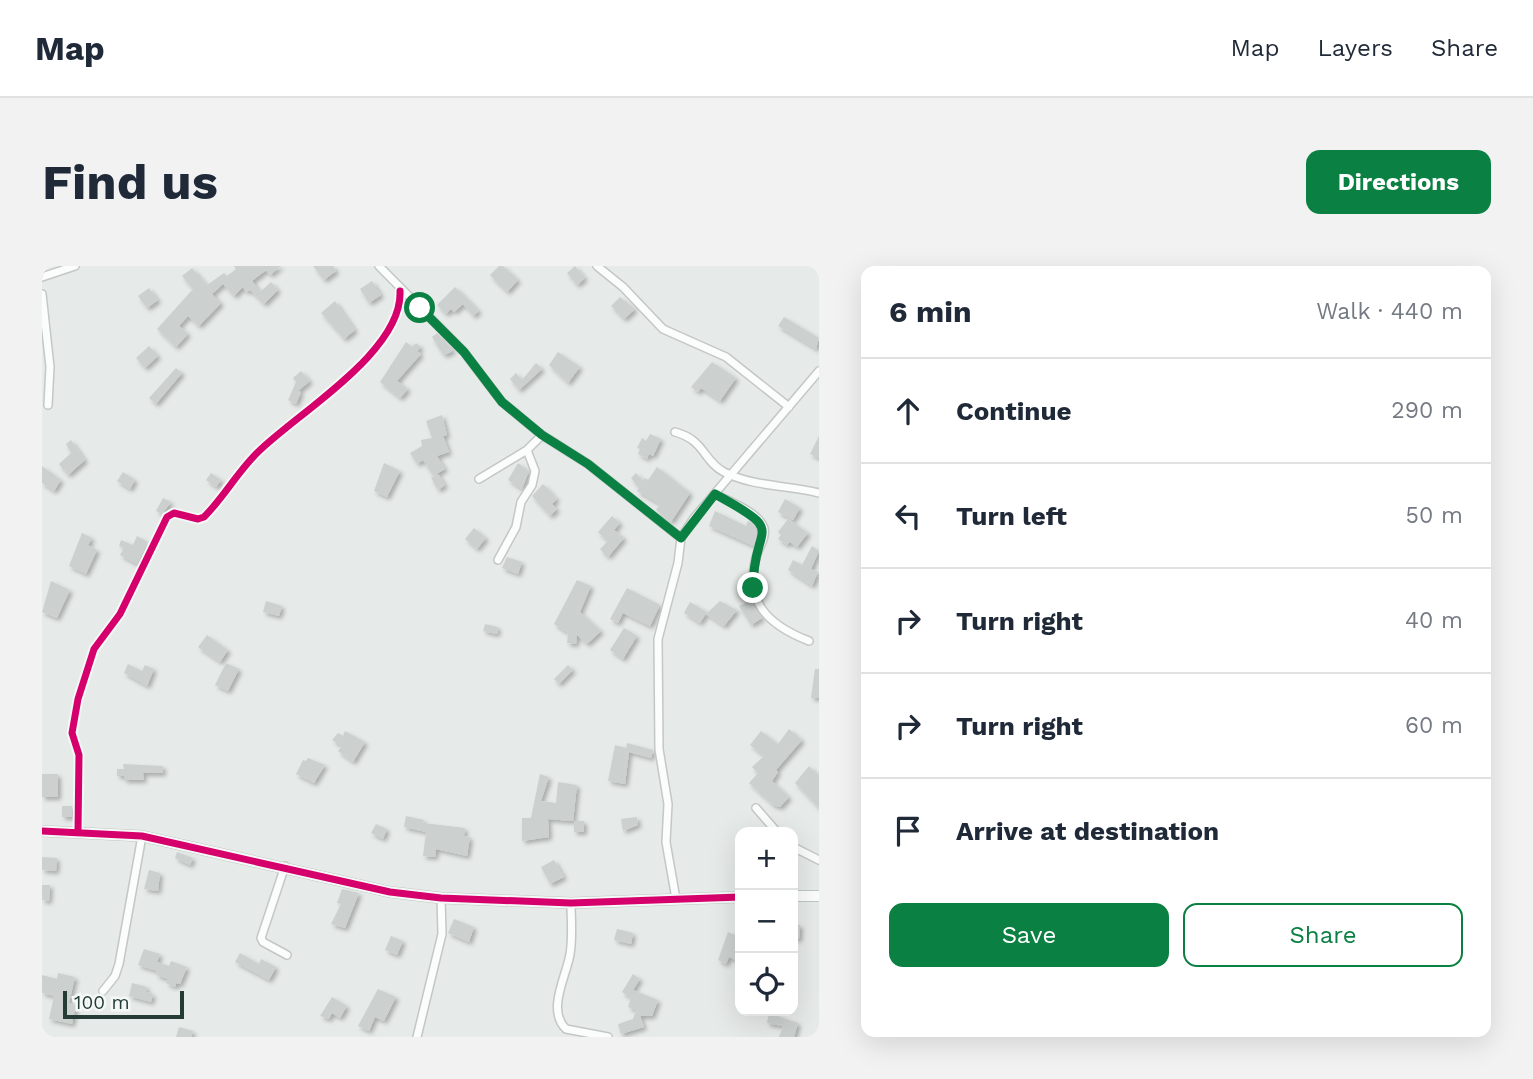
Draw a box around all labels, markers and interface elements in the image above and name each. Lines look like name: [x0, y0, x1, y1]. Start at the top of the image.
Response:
text: Map: [35, 29, 105, 68]
text: Map: [1231, 34, 1279, 62]
text: Layers: [1317, 34, 1393, 62]
text: Share: [1431, 34, 1498, 62]
button: Directions: [1306, 150, 1491, 214]
text: Find us: [42, 153, 218, 211]
route start: [404, 292, 435, 323]
text: 6 min: [889, 294, 972, 329]
text: Walk · 440 m: [1316, 298, 1463, 325]
icon: ahead: [889, 392, 927, 430]
text: Continue: [956, 396, 1072, 426]
text: 290 m: [1391, 397, 1463, 424]
icon: left: [889, 497, 927, 535]
text: Turn left: [956, 501, 1067, 531]
text: 50 m: [1406, 502, 1463, 529]
route end: [737, 572, 768, 603]
icon: right: [889, 602, 927, 640]
text: Turn right: [956, 606, 1083, 636]
text: 40 m: [1405, 607, 1463, 634]
icon: right: [889, 707, 927, 745]
text: Turn right: [956, 711, 1083, 741]
text: 60 m: [1405, 712, 1463, 739]
icon: arrive: [889, 812, 927, 850]
text: Arrive at destination: [956, 816, 1219, 846]
map controls: [735, 827, 798, 1016]
button: +: [735, 827, 798, 890]
button: −: [735, 890, 798, 953]
button: Save: [889, 903, 1169, 967]
button: Share: [1183, 903, 1463, 967]
button: locate: [735, 953, 798, 1016]
scale bar: [63, 988, 184, 1020]
text: 100 m: [74, 991, 130, 1014]

